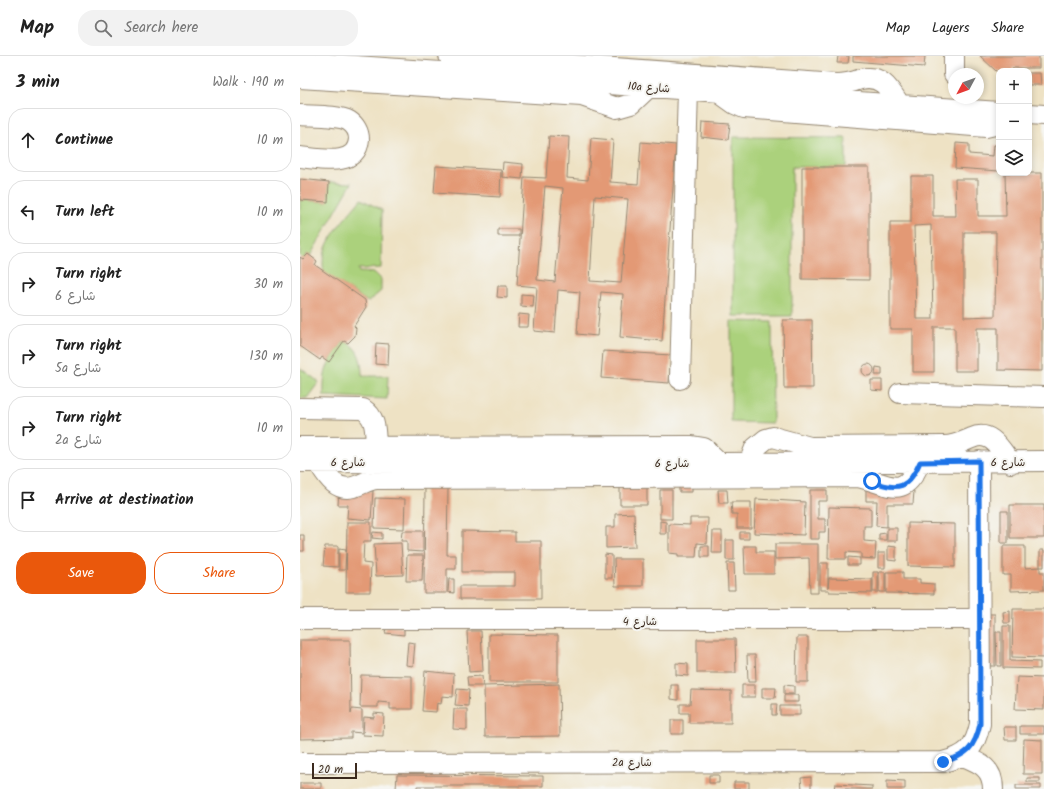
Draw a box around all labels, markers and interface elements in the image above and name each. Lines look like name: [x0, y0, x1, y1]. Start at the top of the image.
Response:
search box: [78, 10, 358, 46]
text: Map: [20, 13, 54, 43]
text: Search here: [124, 16, 198, 40]
icon: search: [92, 17, 114, 39]
text: Map: [886, 17, 910, 39]
text: Layers: [932, 17, 970, 39]
text: Share: [992, 17, 1024, 39]
north arrow: [948, 68, 984, 104]
map controls: [996, 68, 1032, 176]
button: +: [996, 68, 1032, 104]
text: 3 min: [16, 69, 60, 96]
text: Walk · 190 m: [212, 72, 284, 93]
street label: 10a شارع: [627, 78, 671, 98]
button: −: [996, 104, 1032, 140]
text: Continue: [55, 128, 113, 152]
icon: ahead: [17, 129, 39, 151]
text: 10 m: [257, 130, 283, 151]
button: layers: [996, 140, 1032, 176]
text: Turn left: [55, 200, 115, 224]
icon: left: [17, 201, 39, 223]
text: 10 m: [257, 202, 283, 223]
text: Turn right: [55, 262, 122, 286]
icon: right: [17, 273, 39, 295]
text: 30 m: [254, 274, 283, 295]
text: شارع 6: [55, 286, 96, 307]
text: Turn right: [55, 334, 122, 358]
icon: right: [17, 345, 39, 367]
text: 130 m: [249, 346, 283, 367]
text: 5a شارع: [55, 358, 101, 379]
text: Turn right: [55, 406, 122, 430]
icon: right: [17, 417, 39, 439]
text: 10 m: [257, 418, 283, 439]
text: 2a شارع: [55, 430, 102, 451]
street label: شارع 6: [331, 454, 365, 472]
street label: شارع 6: [991, 454, 1025, 472]
street label: شارع 6: [655, 455, 689, 473]
route start: [863, 472, 881, 490]
text: Arrive at destination: [55, 488, 194, 512]
icon: arrive: [17, 489, 39, 511]
button: Save: [16, 552, 146, 594]
button: Share: [154, 552, 284, 594]
street label: شارع 4: [623, 613, 657, 631]
route end: [934, 753, 952, 771]
street label: 2a شارع: [612, 754, 652, 772]
scale bar: [312, 761, 357, 780]
text: 20 m: [318, 761, 343, 779]

